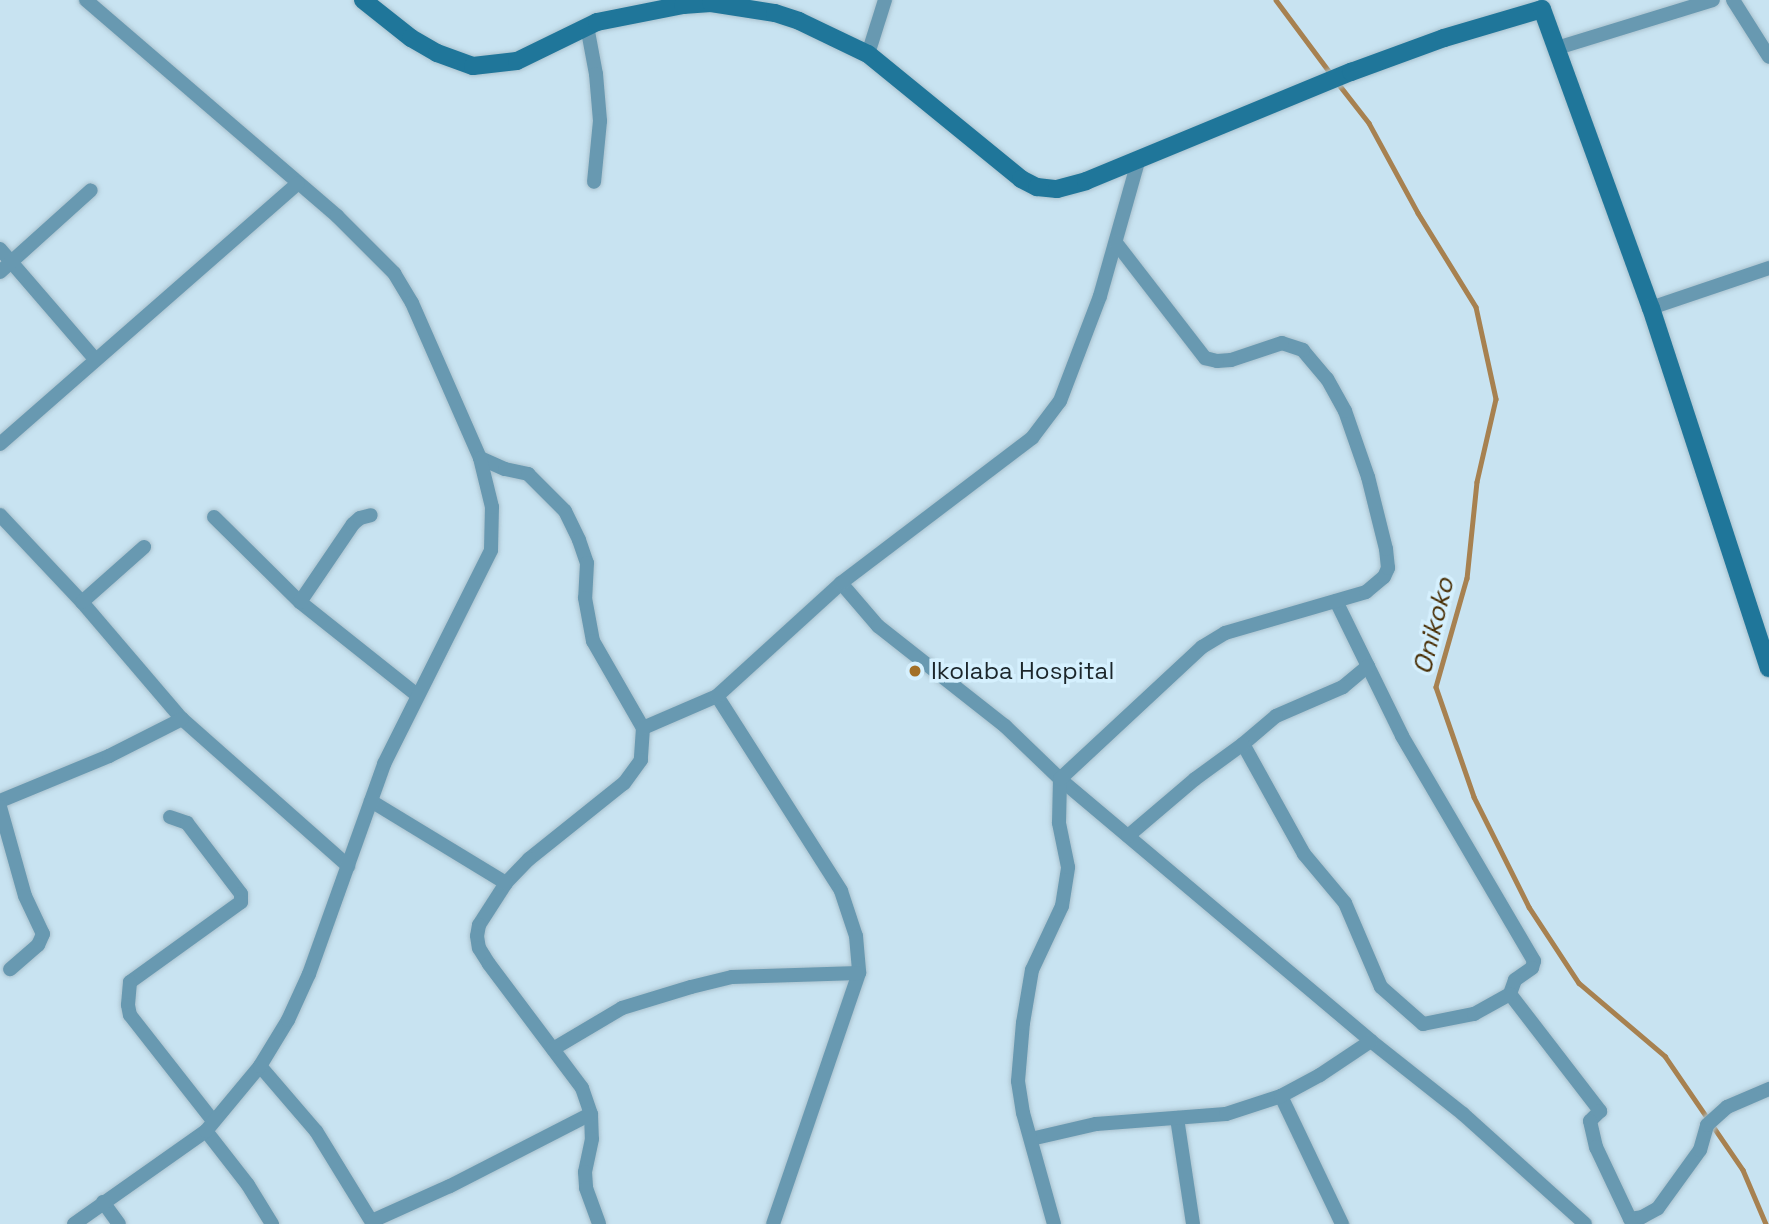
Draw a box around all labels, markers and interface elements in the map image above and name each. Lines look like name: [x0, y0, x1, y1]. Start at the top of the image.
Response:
water label: Onikoko: [1407, 574, 1461, 678]
place label: Ikolaba Hospital: [931, 657, 1114, 685]
marker: Ikolaba Hospital: [905, 661, 925, 681]

